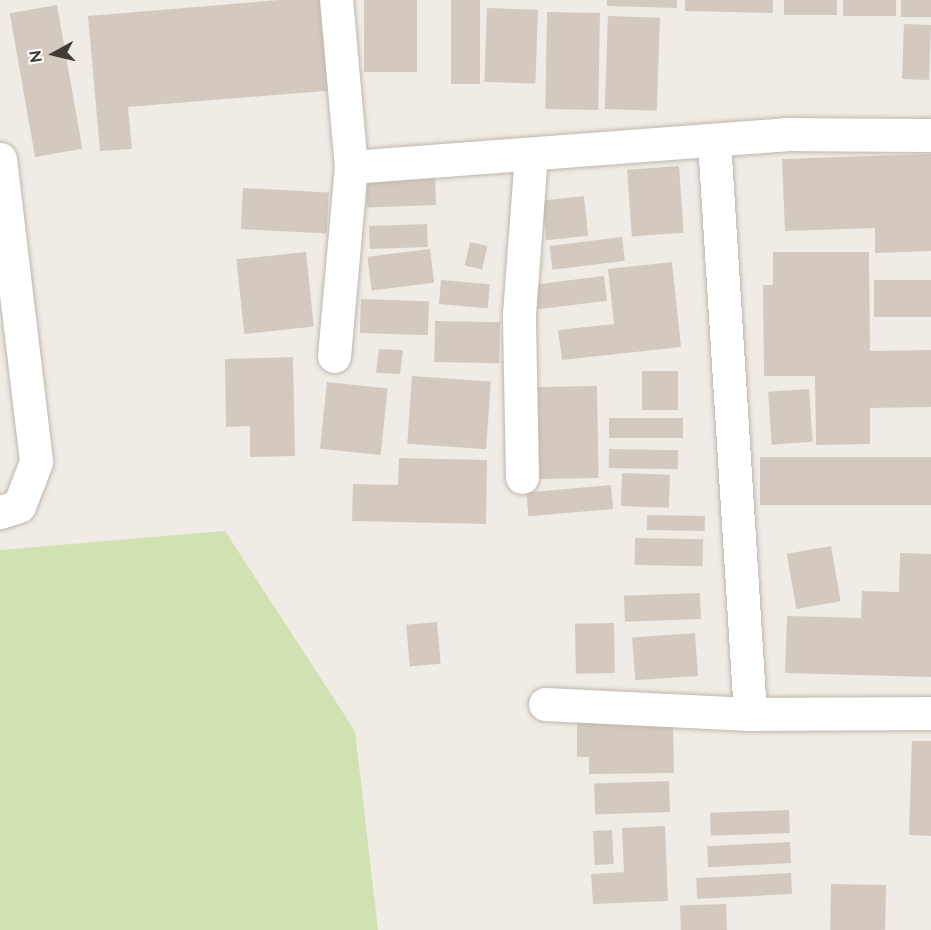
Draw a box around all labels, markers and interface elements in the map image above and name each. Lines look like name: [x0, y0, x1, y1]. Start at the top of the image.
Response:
north arrow: [24, 24, 84, 84]
text: N: [25, 49, 46, 64]

